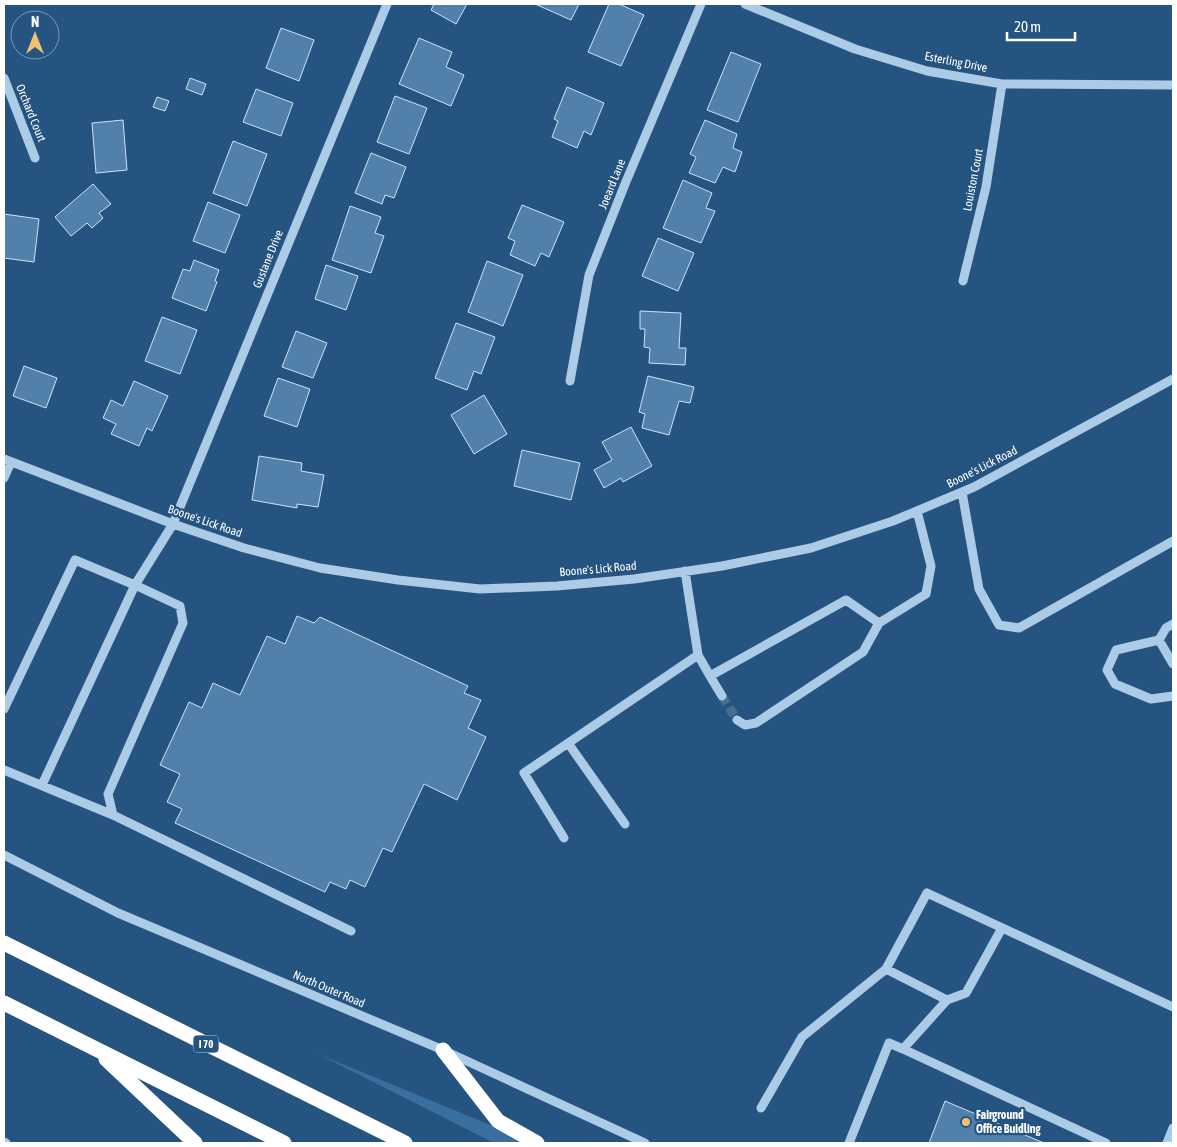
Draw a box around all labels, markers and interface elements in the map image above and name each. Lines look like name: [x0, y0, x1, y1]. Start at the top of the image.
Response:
north arrow: [10, 10, 60, 60]
scale bar: [1007, 10, 1074, 42]
text: N: [31, 14, 39, 30]
text: 20 m: [1014, 18, 1041, 35]
street label: Esterling Drive: [923, 49, 989, 75]
street label: Orchard Court: [13, 82, 49, 144]
street label: Louiston Court: [960, 147, 986, 212]
street label: Joeard Lane: [596, 157, 628, 211]
street label: Gustane Drive: [250, 228, 286, 290]
street label: Boone's Lick Road: [944, 443, 1020, 491]
street label: Boone's Lick Road: [166, 502, 244, 540]
street label: Boone's Lick Road: [559, 559, 637, 579]
street label: North Outer Road: [291, 968, 367, 1010]
road number: I 70: [194, 1036, 218, 1052]
place label: Fairground Office Buidling: [976, 1108, 1041, 1136]
marker: Fairground Office Buidling: [960, 1116, 972, 1128]

